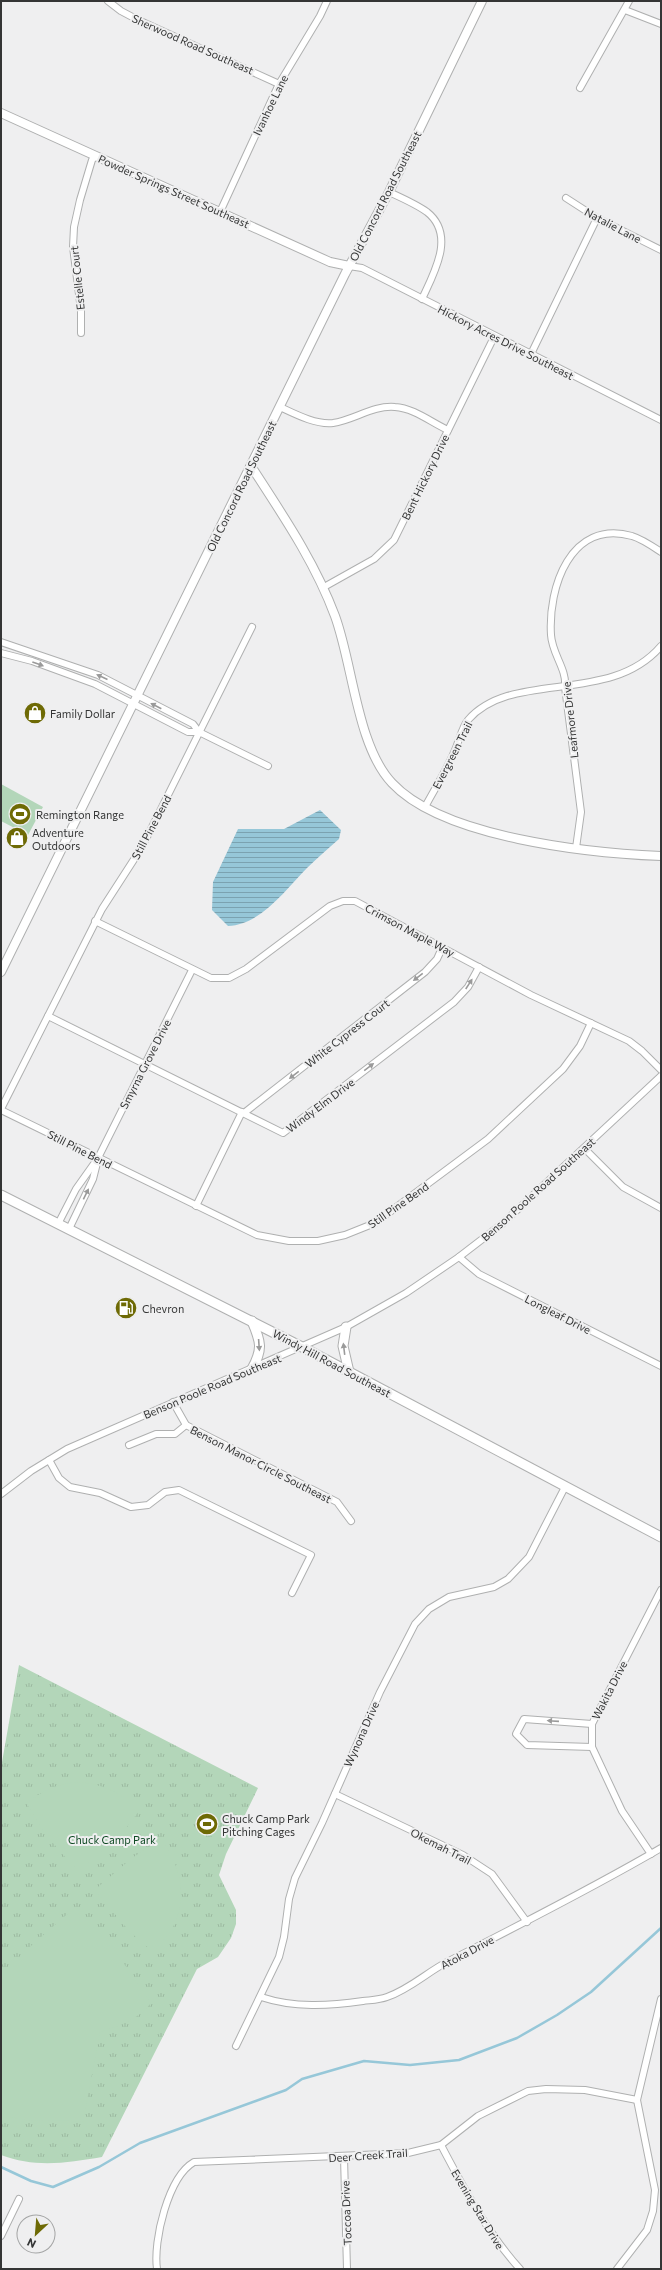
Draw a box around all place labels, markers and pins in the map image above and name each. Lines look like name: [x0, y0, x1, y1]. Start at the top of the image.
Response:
shop icon: Family Dollar: [22, 700, 48, 726]
place label: Family Dollar: [50, 707, 116, 720]
sports icon: Remington Range: [7, 801, 33, 827]
place label: Remington Range: [36, 808, 124, 821]
shop icon: Adventure Outdoors: [4, 825, 30, 851]
place label: Adventure Outdoors: [32, 826, 84, 852]
fuel station icon: Chevron: [113, 1295, 139, 1321]
place label: Chevron: [142, 1302, 184, 1315]
sports icon: Chuck Camp Park Pitching Cages: [194, 1811, 220, 1837]
place label: Chuck Camp Park Pitching Cages: [222, 1812, 310, 1838]

